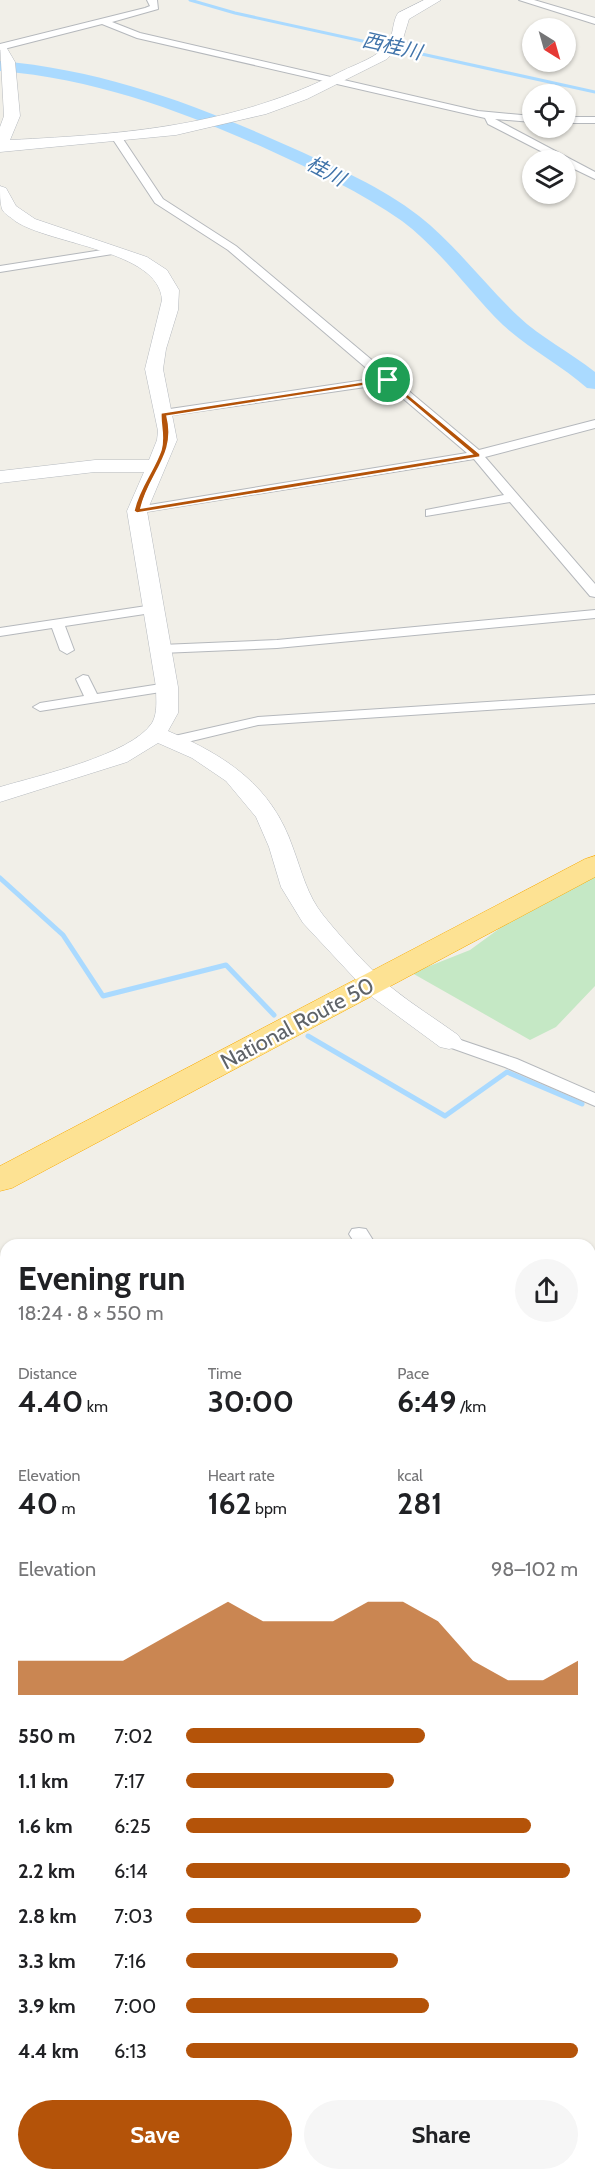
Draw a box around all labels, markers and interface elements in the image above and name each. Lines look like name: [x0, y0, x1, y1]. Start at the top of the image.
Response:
north arrow: [522, 18, 576, 72]
map controls: [522, 18, 576, 204]
water label: 西桂川: [360, 28, 426, 65]
button: locate: [522, 84, 576, 138]
button: layers: [522, 150, 576, 204]
water label: 桂川: [303, 151, 351, 192]
pin: [362, 354, 413, 405]
icon: arrive: [371, 363, 404, 396]
street label: National Route 50: [216, 972, 379, 1075]
text: Evening run: [18, 1258, 185, 1298]
button: share: [515, 1259, 578, 1322]
text: 18:24 · 8 × 550 m: [18, 1301, 163, 1325]
text: Distance: [18, 1364, 77, 1383]
text: Time: [208, 1364, 242, 1383]
text: Pace: [397, 1364, 429, 1383]
text: 4.40: [18, 1383, 83, 1420]
text: 30:00: [208, 1383, 294, 1420]
text: 6:49: [397, 1383, 456, 1420]
text: km: [83, 1397, 108, 1416]
text: /km: [456, 1397, 486, 1416]
text: Elevation: [18, 1466, 81, 1485]
text: Heart rate: [208, 1466, 275, 1485]
text: kcal: [397, 1466, 423, 1485]
text: 40: [18, 1485, 58, 1522]
text: 162: [208, 1485, 251, 1522]
text: 281: [397, 1485, 442, 1522]
text: m: [58, 1499, 75, 1518]
text: bpm: [251, 1499, 287, 1518]
text: Elevation: [18, 1557, 96, 1581]
text: 98–102 m: [491, 1557, 578, 1581]
text: 550 m: [18, 1724, 75, 1748]
text: 7:02: [114, 1724, 153, 1748]
text: 1.1 km: [18, 1769, 68, 1793]
text: 7:17: [114, 1769, 145, 1793]
text: 1.6 km: [18, 1814, 73, 1838]
text: 6:25: [114, 1814, 151, 1838]
text: 2.2 km: [18, 1859, 75, 1883]
text: 6:14: [114, 1859, 148, 1883]
text: 2.8 km: [18, 1904, 77, 1928]
text: 7:03: [114, 1904, 153, 1928]
text: 3.3 km: [18, 1949, 76, 1973]
text: 7:16: [114, 1949, 146, 1973]
text: 3.9 km: [18, 1994, 76, 2018]
text: 7:00: [114, 1994, 156, 2018]
text: 4.4 km: [18, 2039, 79, 2063]
text: 6:13: [114, 2039, 147, 2063]
button: Save: [18, 2100, 292, 2169]
button: Share: [304, 2100, 578, 2169]

